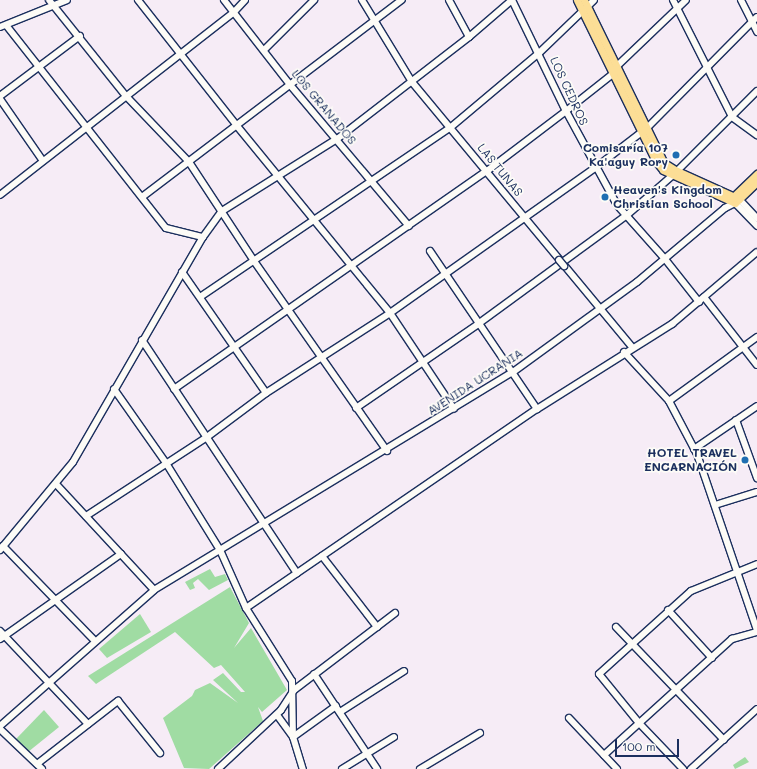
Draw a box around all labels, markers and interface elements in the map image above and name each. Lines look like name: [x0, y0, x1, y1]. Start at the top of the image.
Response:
street label: LOS CEDROS: [547, 54, 591, 128]
street label: LOS GRANADOS: [289, 67, 359, 147]
street label: LAS TUNAS: [474, 141, 526, 199]
place label: Comisaría 107 Ka'aguy Rory: [583, 141, 668, 169]
marker: Comisaría 107 Ka'aguy Rory: [671, 150, 681, 160]
place label: Heaven's Kingdom Christian School: [613, 183, 722, 211]
marker: Heaven's Kingdom Christian School: [600, 192, 610, 202]
street label: AVENIDA UCRANIA: [425, 346, 525, 418]
place label: HOTEL TRAVEL ENCARNACIÓN: [644, 446, 737, 474]
marker: HOTEL TRAVEL ENCARNACIÓN: [740, 455, 750, 465]
scale bar: [617, 731, 681, 757]
text: 100 m: [622, 738, 656, 754]

